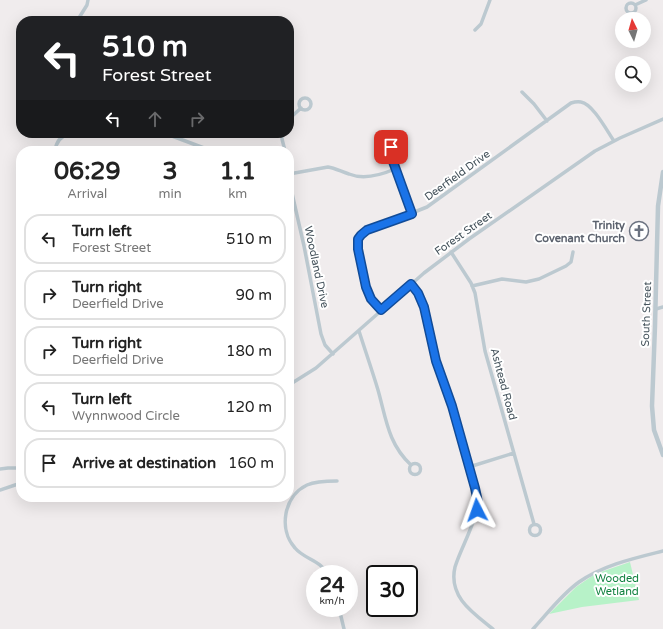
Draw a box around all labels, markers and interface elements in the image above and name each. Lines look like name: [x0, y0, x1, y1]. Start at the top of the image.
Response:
north arrow: [615, 12, 651, 48]
map controls: [615, 12, 651, 92]
text: 510 m: [102, 30, 188, 64]
icon: left: [36, 32, 88, 84]
button: search: [615, 56, 651, 92]
text: Forest Street: [102, 64, 212, 86]
icon: left: [102, 108, 124, 130]
icon: ahead: [144, 108, 166, 130]
icon: right: [186, 108, 208, 130]
pin: [374, 130, 408, 164]
icon: arrive: [380, 136, 402, 158]
street label: Deerfield Drive: [422, 147, 493, 203]
text: 06:29: [54, 157, 121, 186]
text: 3: [163, 157, 178, 186]
text: 1.1: [220, 157, 256, 186]
text: Arrival: [67, 186, 107, 202]
text: min: [159, 186, 182, 202]
text: km: [228, 186, 247, 202]
street label: Forest Street: [432, 209, 494, 258]
place label: Trinity Covenant Church: [535, 219, 625, 245]
church icon: Trinity Covenant Church: [628, 220, 650, 242]
text: Turn left: [72, 222, 132, 240]
street label: Woodland Drive: [301, 225, 332, 309]
icon: left: [38, 228, 60, 250]
text: 510 m: [226, 230, 272, 248]
text: Forest Street: [72, 240, 151, 256]
text: Turn right: [72, 278, 142, 296]
street label: South Street: [639, 281, 654, 347]
icon: right: [38, 284, 60, 306]
text: 90 m: [235, 286, 272, 304]
text: Deerfield Drive: [72, 296, 164, 312]
text: Turn right: [72, 334, 142, 352]
icon: right: [38, 340, 60, 362]
text: 180 m: [226, 342, 272, 360]
street label: Ashtead Road: [488, 347, 519, 422]
text: Deerfield Drive: [72, 352, 164, 368]
text: Turn left: [72, 390, 132, 408]
icon: left: [38, 396, 60, 418]
text: 120 m: [226, 398, 272, 416]
text: Wynnwood Circle: [72, 408, 180, 424]
icon: arrive: [38, 452, 60, 474]
text: Arrive at destination: [72, 454, 216, 472]
text: 160 m: [228, 454, 274, 472]
position arrow: [456, 489, 498, 531]
speed limit sign: 30: [366, 565, 418, 617]
park label: Wooded Wetland: [595, 572, 639, 598]
text: 24: [319, 574, 345, 598]
text: km/h: [319, 595, 345, 607]

